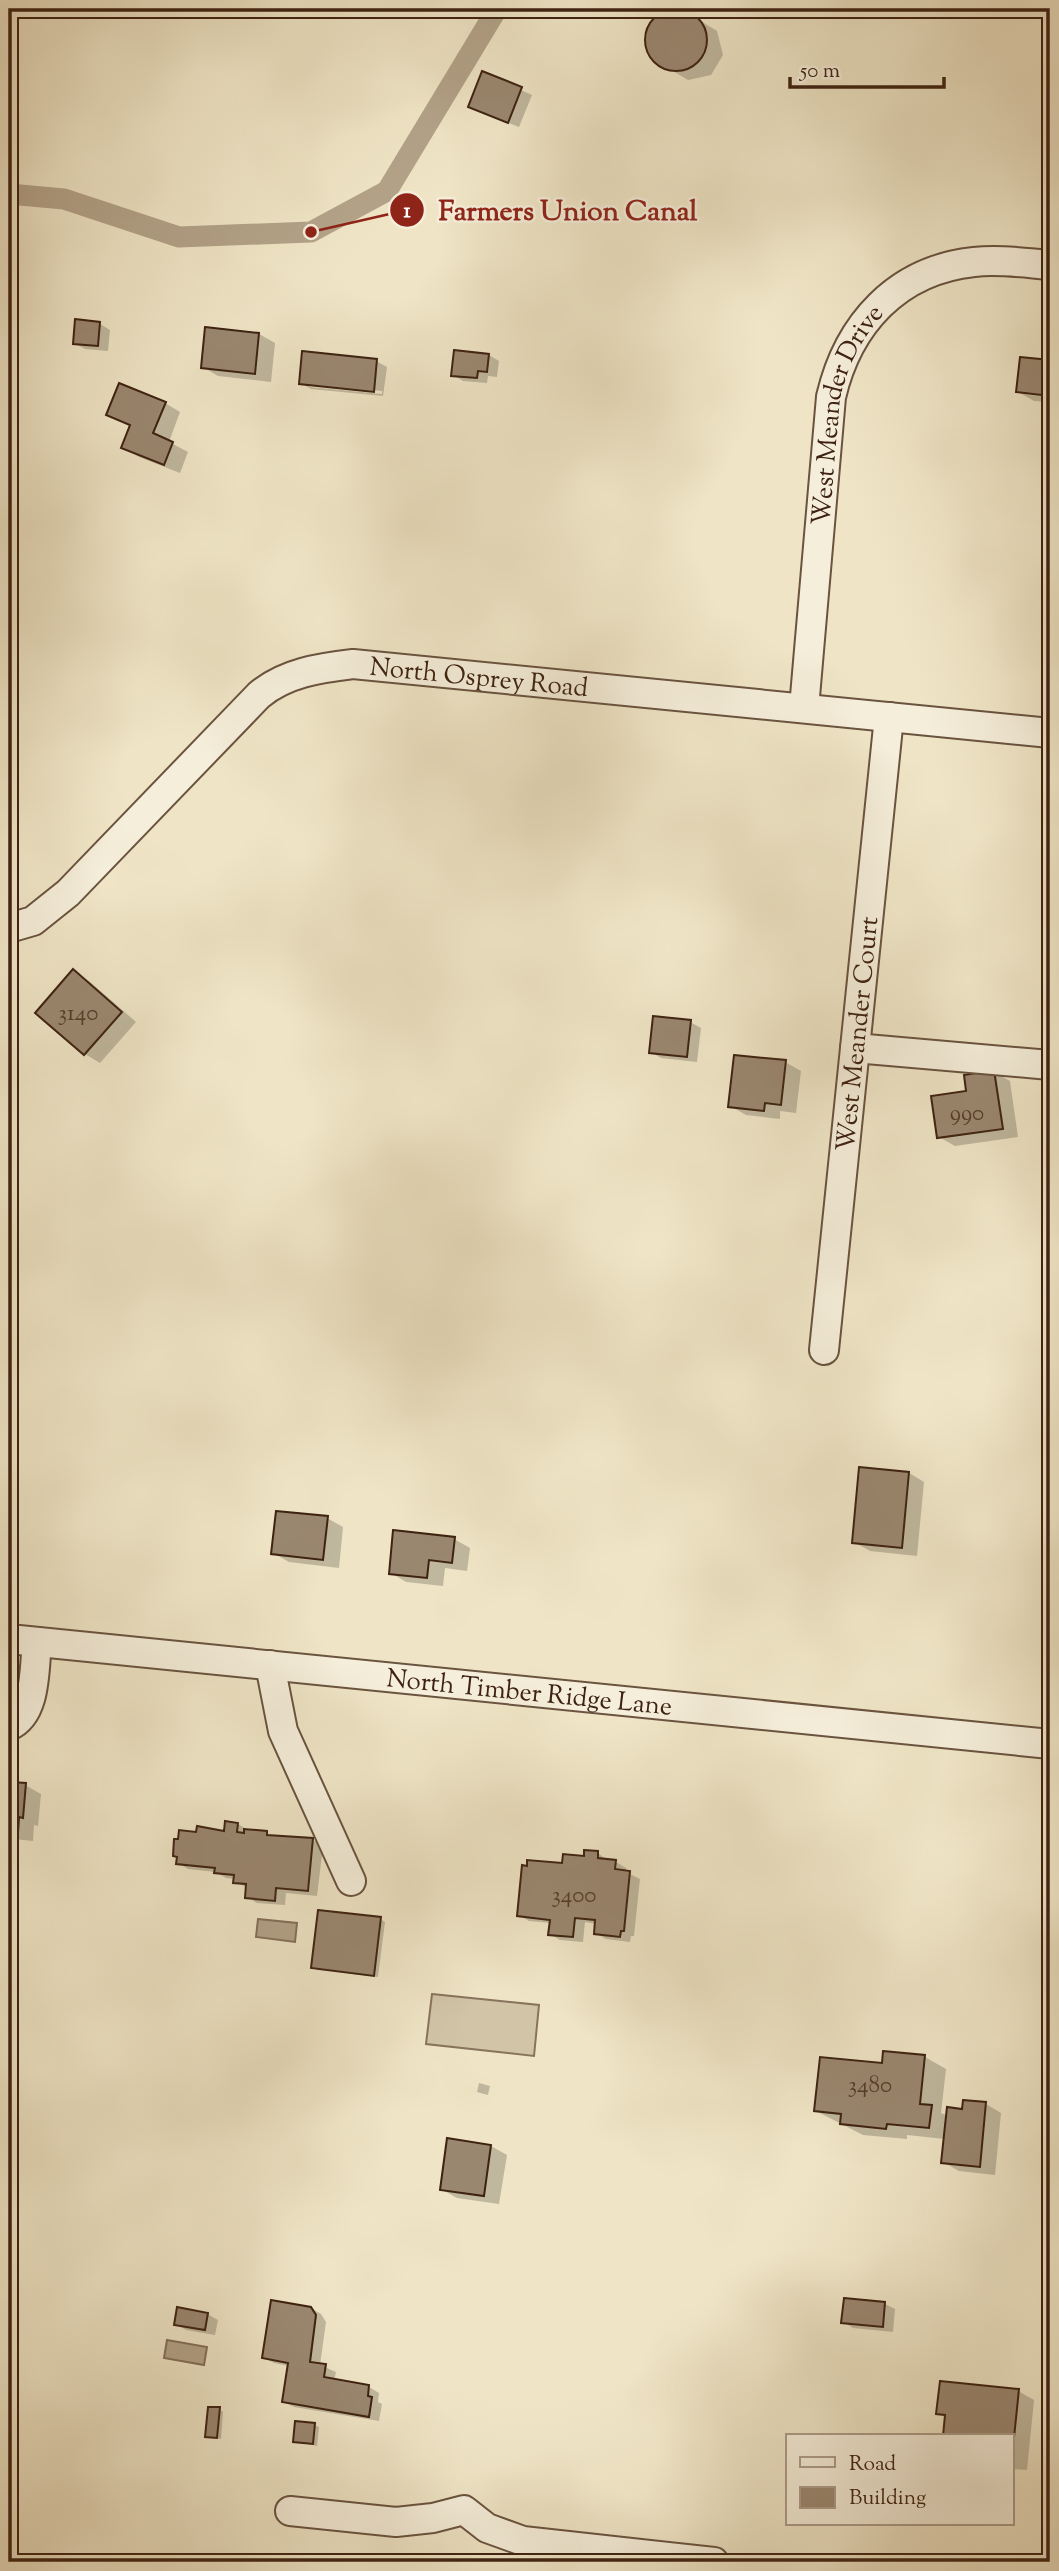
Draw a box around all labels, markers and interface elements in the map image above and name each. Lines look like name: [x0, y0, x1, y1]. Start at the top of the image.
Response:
scale bar: [790, 46, 944, 90]
text: 50 m: [799, 57, 840, 87]
callout: Farmers Union Canal: [390, 185, 712, 234]
text: Farmers Union Canal: [439, 193, 698, 233]
text: 1: [403, 197, 411, 227]
street label: West Meander Drive: [804, 297, 893, 527]
street label: North Osprey Road: [368, 650, 590, 708]
street label: West Meander Court: [829, 915, 889, 1153]
house number: 3140: [58, 998, 98, 1031]
house number: 990: [950, 1098, 984, 1131]
street label: North Timber Ridge Lane: [384, 1661, 674, 1727]
house number: 3400: [551, 1880, 597, 1913]
house number: 3480: [848, 2070, 892, 2103]
legend: [786, 2434, 1014, 2526]
text: Road: [849, 2450, 896, 2480]
text: Building: [849, 2484, 926, 2514]

